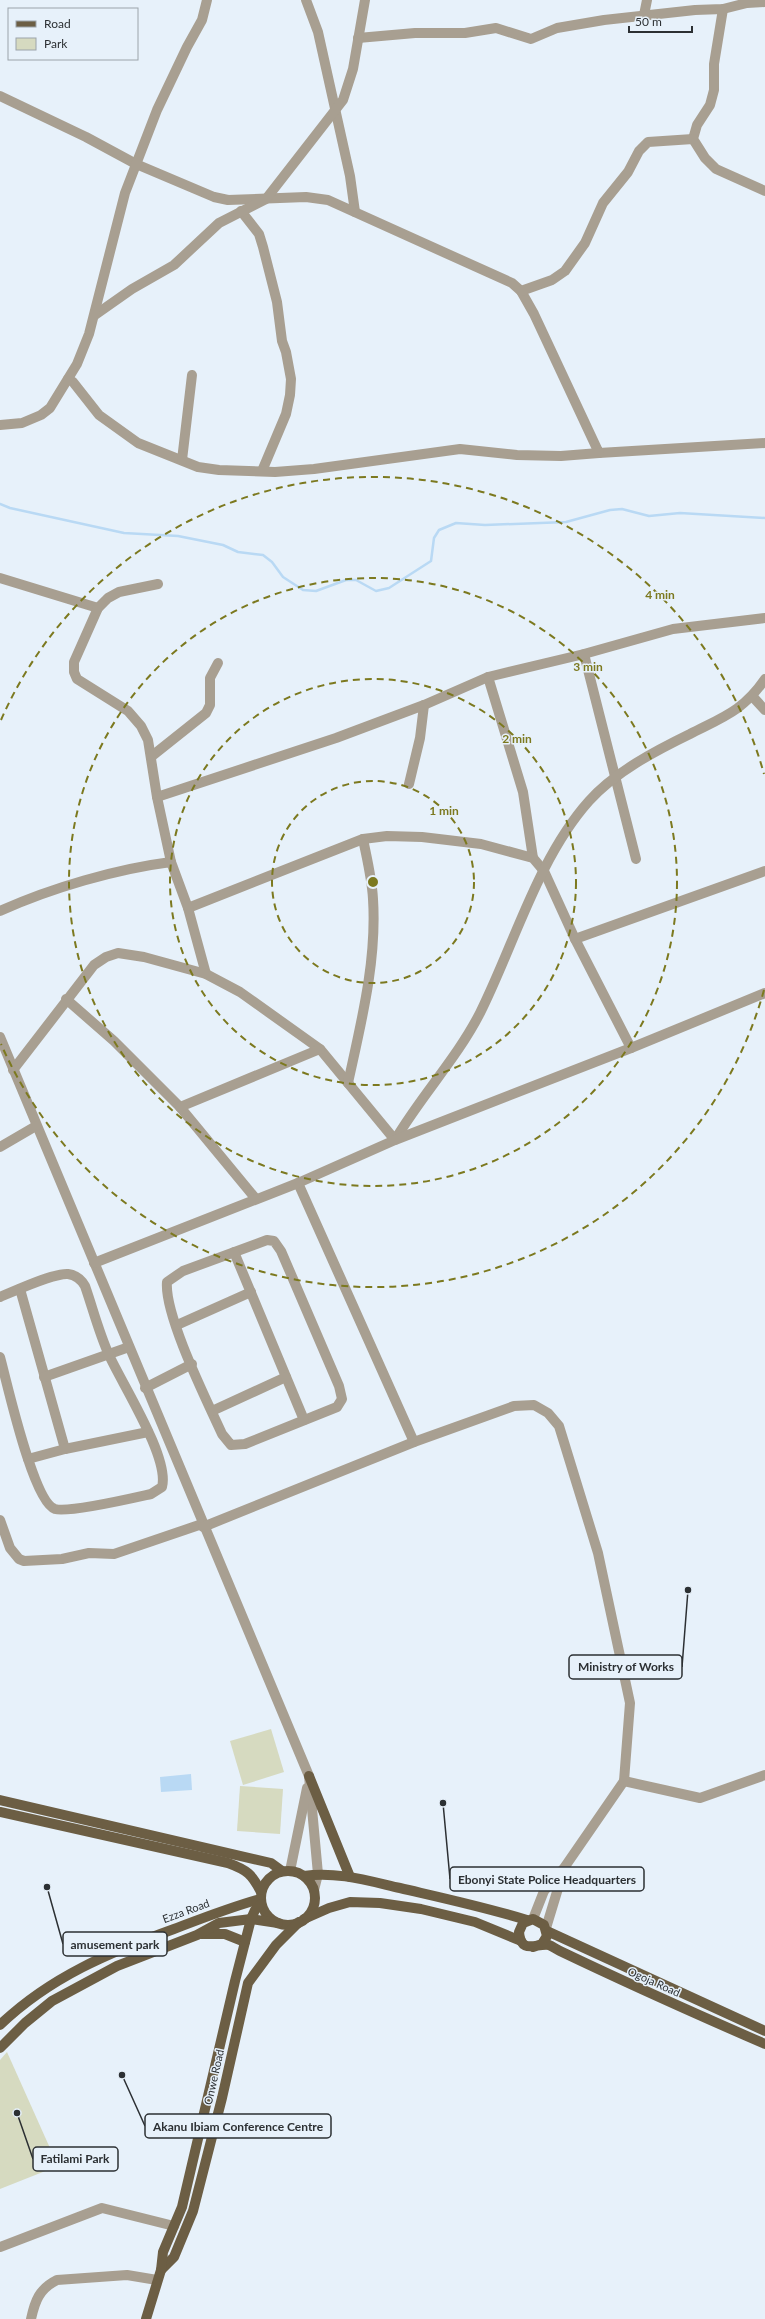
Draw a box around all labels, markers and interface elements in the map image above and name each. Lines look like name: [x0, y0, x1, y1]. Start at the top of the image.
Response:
legend: [8, 8, 138, 60]
scale bar: [629, 8, 692, 34]
text: 50 m: [635, 14, 662, 29]
text: Road: [44, 16, 71, 31]
text: Park: [44, 36, 68, 51]
text: 4 min: [645, 587, 675, 602]
text: 3 min: [573, 659, 603, 674]
text: 2 min: [502, 731, 532, 746]
text: 1 min: [429, 803, 459, 818]
centre of rings: [366, 875, 380, 889]
callout: Ministry of Works: [569, 1655, 682, 1679]
text: Ministry of Works: [578, 1659, 674, 1674]
callout: Ebonyi State Police Headquarters: [450, 1867, 644, 1891]
text: Ebonyi State Police Headquarters: [458, 1872, 636, 1887]
street label: Ezza Road: [161, 1896, 211, 1925]
callout: amusement park: [63, 1932, 167, 1956]
text: amusement park: [71, 1937, 160, 1952]
street label: Ogoja Road: [626, 1964, 682, 1999]
street label: Onwe Road: [201, 2048, 226, 2106]
callout: Akanu Ibiam Conference Centre: [145, 2114, 331, 2138]
text: Akanu Ibiam Conference Centre: [152, 2119, 324, 2134]
callout: Fatilami Park: [33, 2147, 118, 2171]
text: Fatilami Park: [40, 2151, 110, 2166]

